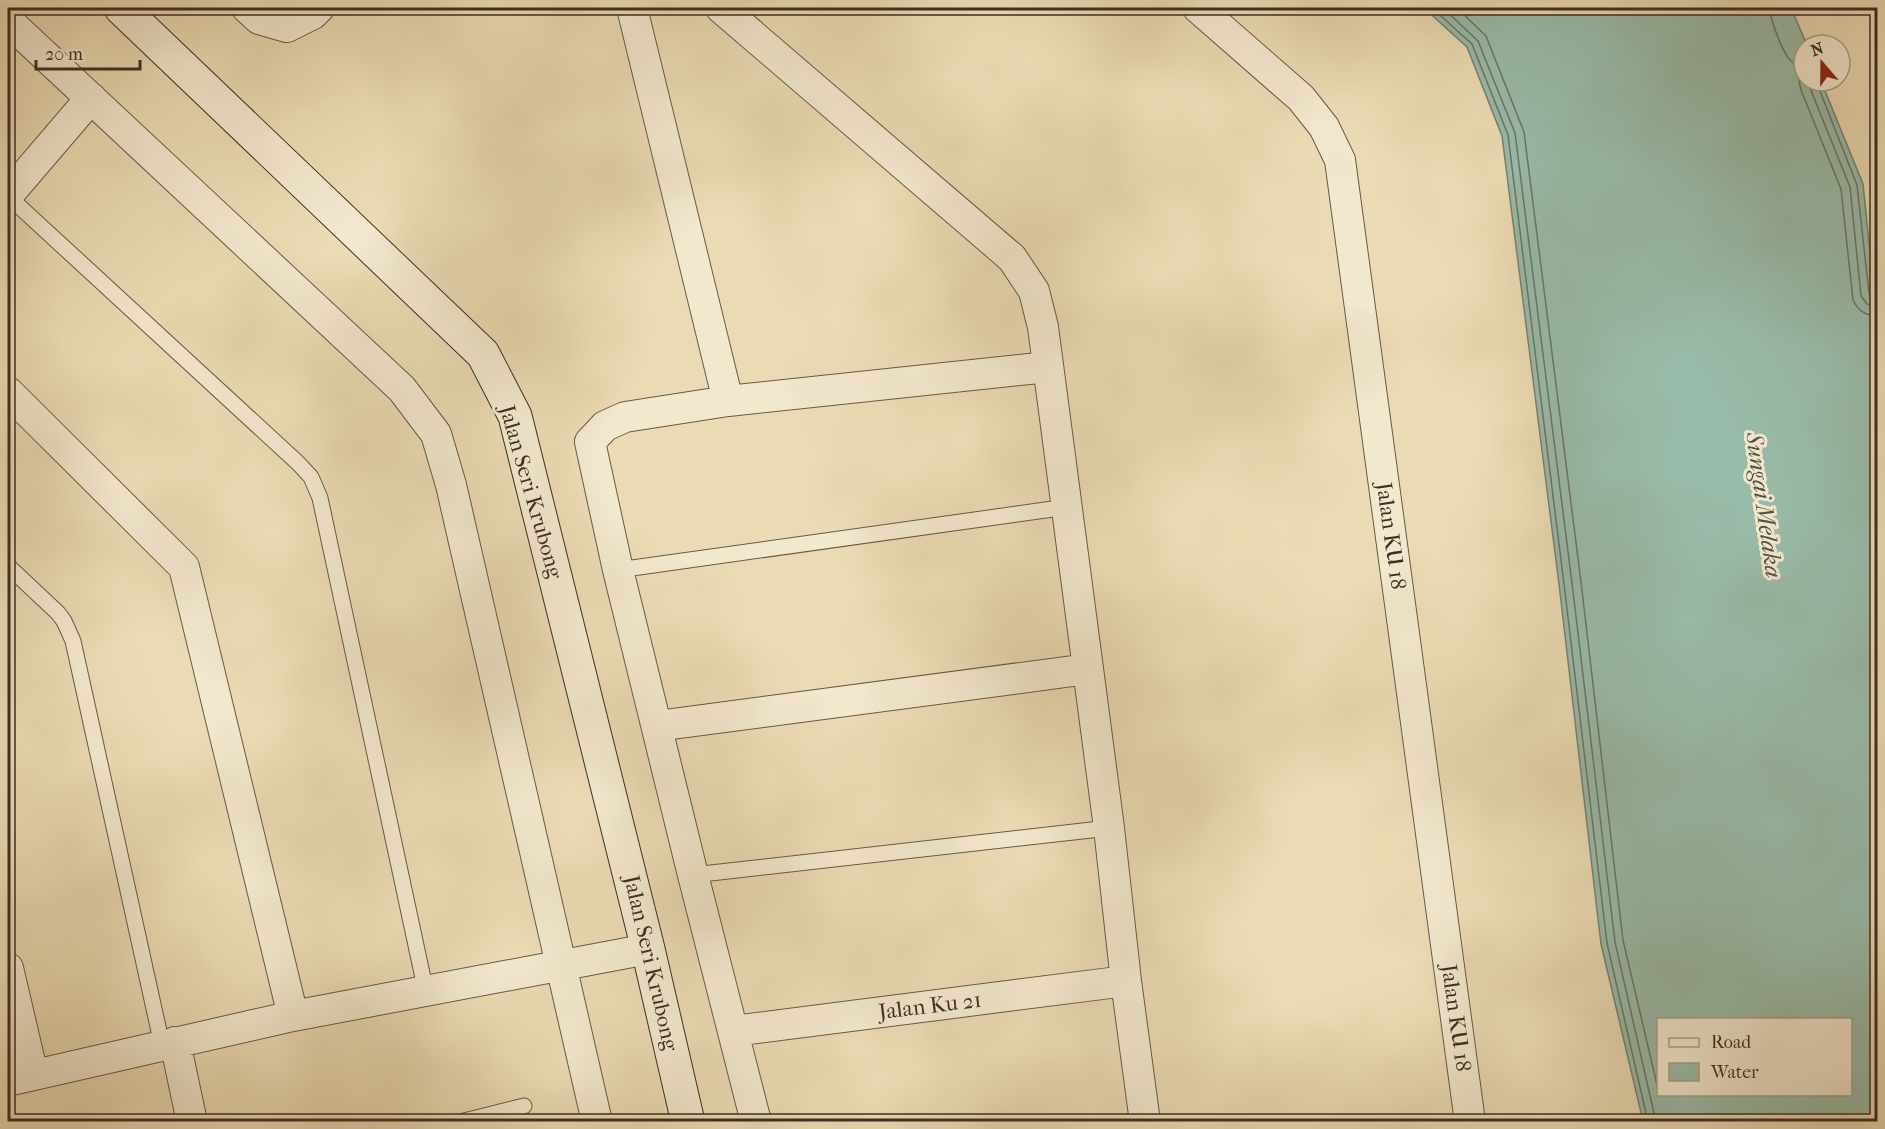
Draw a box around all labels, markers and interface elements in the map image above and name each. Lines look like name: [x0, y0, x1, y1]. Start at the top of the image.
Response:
scale bar: [36, 33, 140, 71]
north arrow: [1792, 33, 1852, 93]
text: N: [1808, 38, 1827, 60]
text: 20 m: [45, 44, 83, 65]
street label: Jalan Seri Krubong: [493, 400, 568, 582]
water label: Sungai Melaka: [1740, 430, 1788, 579]
street label: Jalan KU 18: [1370, 479, 1411, 591]
street label: Jalan Seri Krubong: [618, 871, 684, 1054]
street label: Jalan KU 18: [1435, 961, 1476, 1073]
street label: Jalan Ku 21: [875, 987, 983, 1025]
legend: [1657, 1018, 1852, 1096]
text: Road: [1711, 1032, 1751, 1053]
text: Water: [1710, 1062, 1759, 1083]

